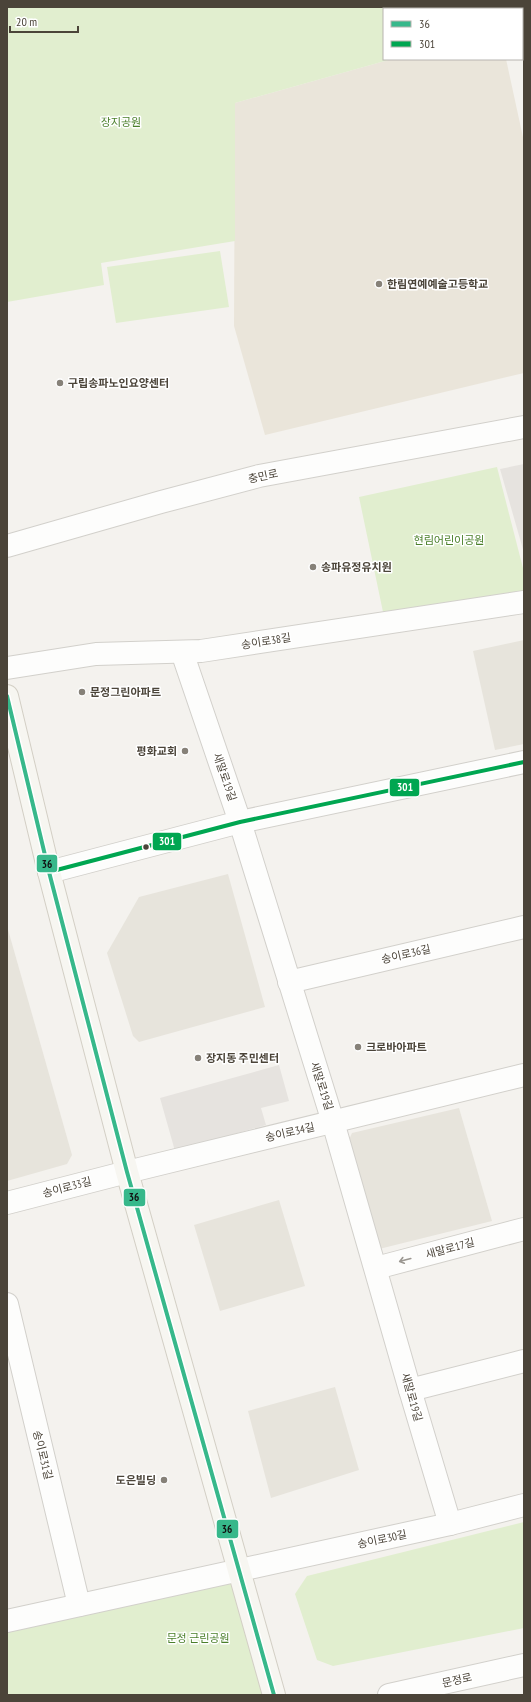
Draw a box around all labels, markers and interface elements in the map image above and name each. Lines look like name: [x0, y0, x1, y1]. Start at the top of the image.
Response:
scale bar: [10, 8, 78, 34]
legend: [383, 8, 523, 60]
text: 20 m: [16, 14, 37, 29]
text: 36: [419, 16, 430, 31]
text: 301: [419, 36, 435, 51]
park label: 장지공원: [101, 115, 141, 129]
place label: 한림연예예술고등학교: [387, 277, 488, 291]
marker: 한림연예예술고등학교: [374, 279, 384, 289]
place label: 구립송파노인요양센터: [68, 376, 169, 390]
marker: 구립송파노인요양센터: [55, 378, 65, 388]
street label: 충민로: [247, 466, 279, 486]
park label: 현림어린이공원: [414, 533, 484, 547]
place label: 송파유정유치원: [321, 560, 392, 574]
marker: 송파유정유치원: [308, 562, 318, 572]
street label: 송이로38길: [240, 630, 292, 652]
place label: 문정그린아파트: [90, 685, 161, 699]
marker: 문정그린아파트: [77, 687, 87, 697]
place label: 평화교회: [137, 744, 177, 758]
marker: 평화교회: [180, 746, 190, 756]
street label: 새말로19길: [210, 751, 240, 803]
line badge: 301: [389, 778, 420, 797]
text: 301: [397, 780, 413, 794]
line badge: 301: [152, 832, 182, 851]
text: 301: [159, 834, 175, 848]
unlabelled marker: [141, 842, 151, 852]
line badge: 36: [36, 854, 58, 873]
text: 36: [42, 857, 52, 871]
street label: 송이로36길: [380, 942, 432, 966]
place label: 크로바아파트: [366, 1040, 427, 1054]
marker: 크로바아파트: [353, 1042, 363, 1052]
place label: 장지동 주민센터: [206, 1051, 279, 1065]
marker: 장지동 주민센터: [193, 1053, 203, 1063]
street label: 새말로19길: [308, 1060, 336, 1112]
street label: 송이로34길: [264, 1120, 316, 1144]
street label: 송이로33길: [41, 1174, 93, 1200]
line badge: 36: [123, 1188, 146, 1207]
text: 36: [129, 1190, 139, 1204]
street label: 새말로17길: [424, 1235, 476, 1261]
one-way arrow: [399, 1257, 412, 1264]
street label: 새말로19길: [398, 1371, 426, 1423]
street label: 송이로31길: [30, 1429, 56, 1481]
place label: 도은빌딩: [116, 1473, 156, 1487]
marker: 도은빌딩: [159, 1475, 169, 1485]
line badge: 36: [216, 1519, 239, 1539]
text: 36: [222, 1522, 232, 1536]
street label: 송이로30길: [356, 1527, 408, 1551]
park label: 문정 근린공원: [166, 1631, 230, 1645]
street label: 문정로: [441, 1670, 473, 1690]

